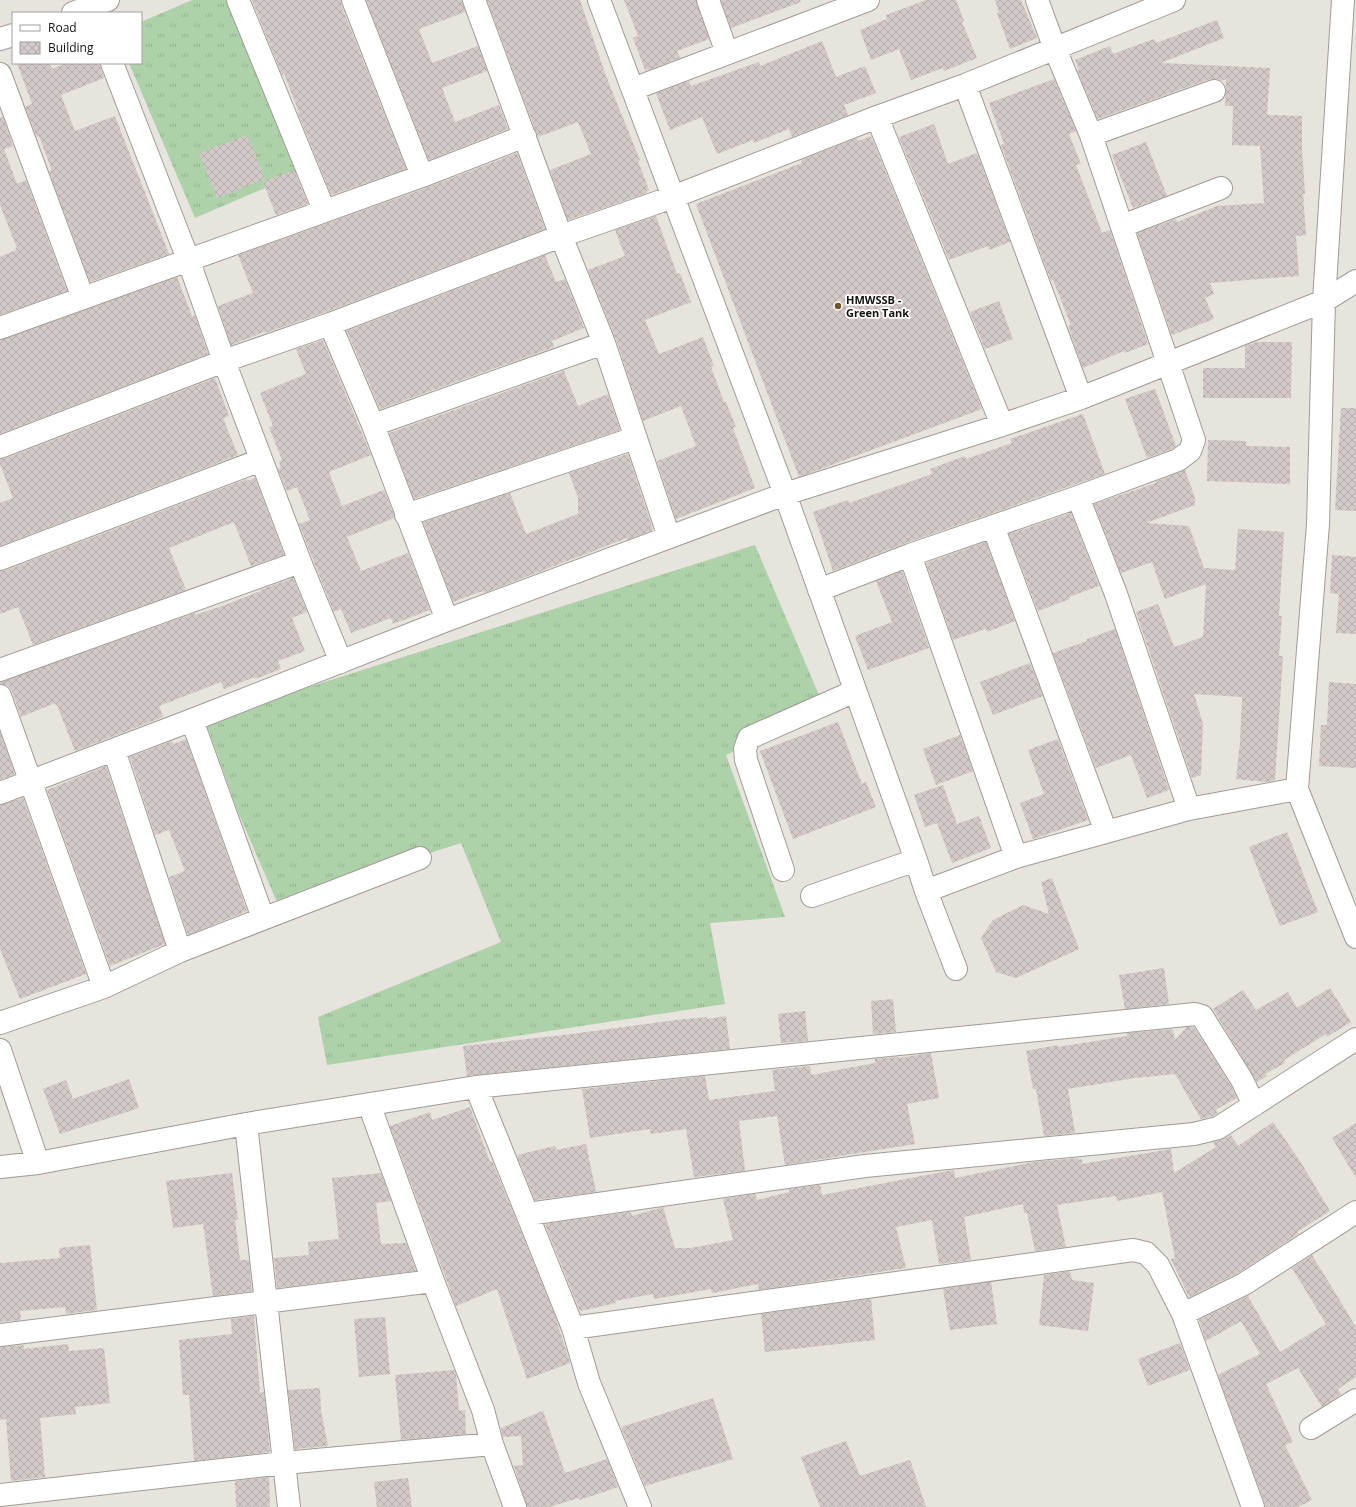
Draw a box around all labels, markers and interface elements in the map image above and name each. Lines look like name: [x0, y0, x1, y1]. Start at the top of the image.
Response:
legend: [12, 12, 142, 64]
text: Road: [48, 19, 77, 36]
text: Building: [48, 39, 94, 56]
place label: HMWSSB - Green Tank: [846, 292, 909, 320]
marker: HMWSSB - Green Tank: [833, 301, 843, 311]

